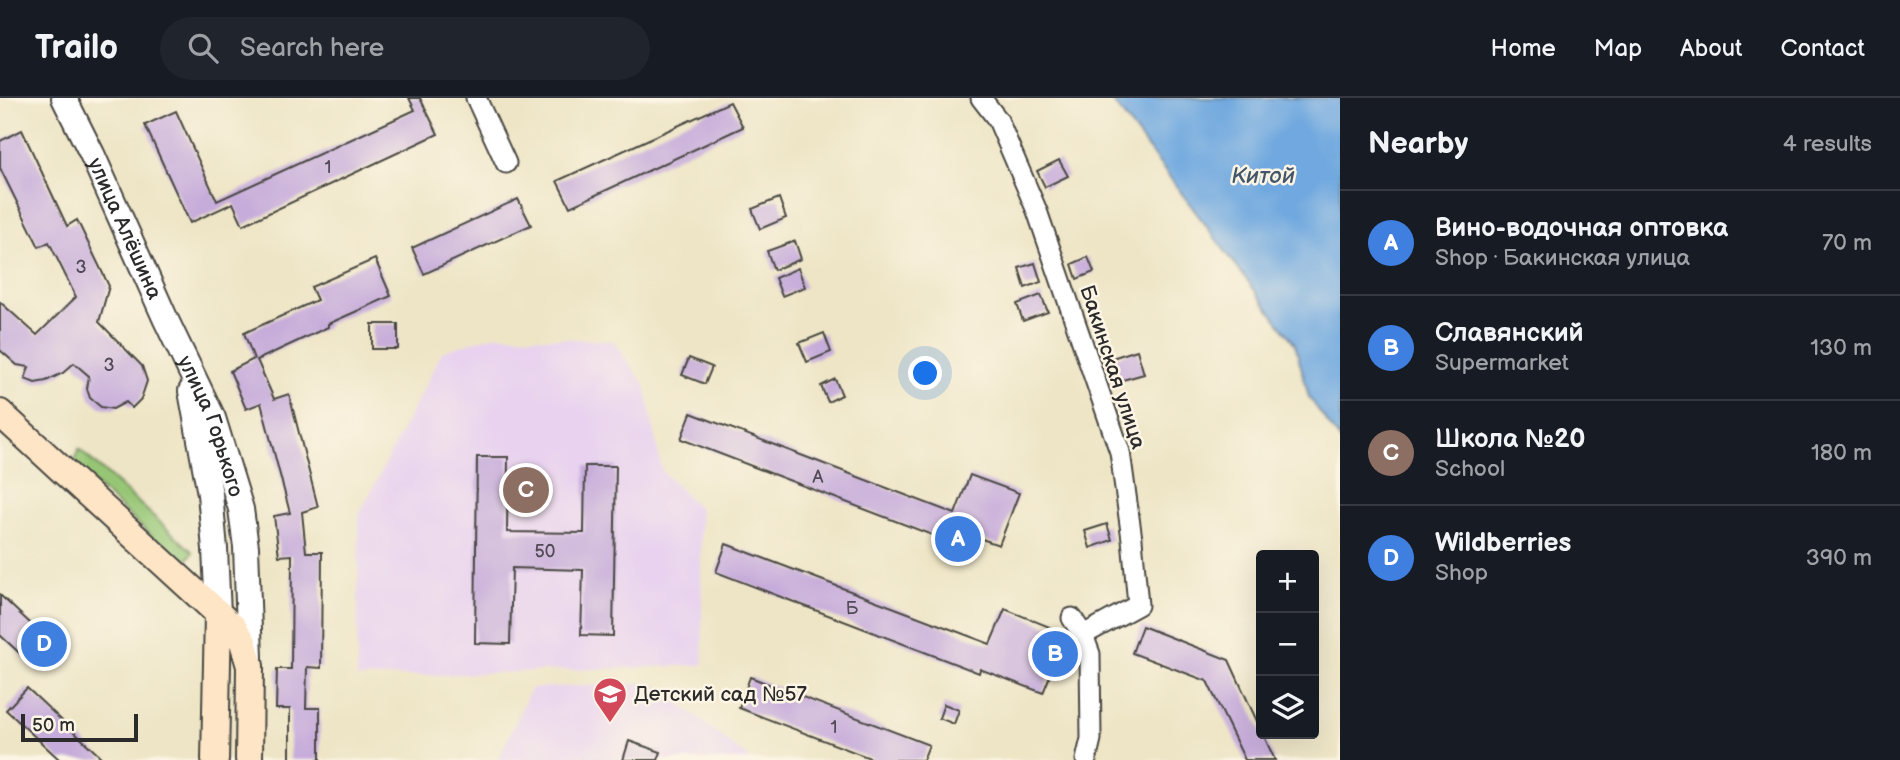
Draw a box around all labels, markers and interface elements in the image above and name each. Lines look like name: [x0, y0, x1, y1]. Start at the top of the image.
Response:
search box: [160, 17, 650, 80]
text: Trailo: [35, 28, 118, 68]
icon: search: [184, 29, 222, 67]
text: Search here: [240, 33, 384, 64]
text: Home: [1491, 34, 1556, 63]
text: Map: [1594, 34, 1642, 63]
text: About: [1680, 34, 1742, 63]
text: Contact: [1780, 34, 1865, 63]
text: Nearby: [1368, 126, 1468, 162]
text: 4 results: [1783, 130, 1872, 158]
street label: улица Алёшина: [82, 154, 167, 304]
house number: 1: [325, 157, 331, 178]
water label: Китой: [1231, 162, 1295, 190]
text: Вино-водочная оптовка: [1435, 213, 1728, 244]
text: A: [1384, 229, 1398, 257]
text: 70 m: [1822, 229, 1872, 257]
text: Shop · Бакинская улица: [1435, 244, 1690, 272]
house number: 3: [75, 257, 87, 278]
street label: Бакинская улица: [1074, 282, 1151, 453]
text: Славянский: [1435, 318, 1584, 349]
text: B: [1383, 334, 1399, 362]
text: 130 m: [1810, 334, 1872, 362]
text: Supermarket: [1435, 349, 1569, 377]
street label: улица Горького: [172, 352, 248, 500]
house number: 3: [103, 355, 115, 376]
your location: [908, 356, 942, 390]
text: Школа №20: [1435, 424, 1585, 455]
text: C: [1383, 439, 1399, 467]
text: 180 m: [1811, 439, 1872, 467]
text: School: [1435, 455, 1505, 483]
pin: C: [503, 464, 549, 516]
house number: А: [812, 467, 824, 488]
pin: A: [935, 513, 981, 565]
text: Wildberries: [1435, 528, 1571, 559]
house number: 50: [535, 541, 555, 562]
text: D: [1383, 544, 1399, 572]
text: 390 m: [1806, 544, 1872, 572]
map controls: [1256, 550, 1319, 739]
button: +: [1256, 550, 1319, 613]
text: Shop: [1435, 559, 1488, 587]
house number: Б: [846, 598, 859, 619]
button: −: [1256, 613, 1319, 676]
pin: D: [21, 618, 67, 670]
pin: B: [1032, 628, 1078, 680]
school or university icon: Детский сад №57: [591, 675, 629, 724]
button: layers: [1256, 676, 1319, 739]
place label: Детский сад №57: [634, 682, 807, 707]
scale bar: [21, 711, 138, 743]
text: 50 m: [32, 714, 75, 737]
house number: 1: [831, 717, 837, 738]

